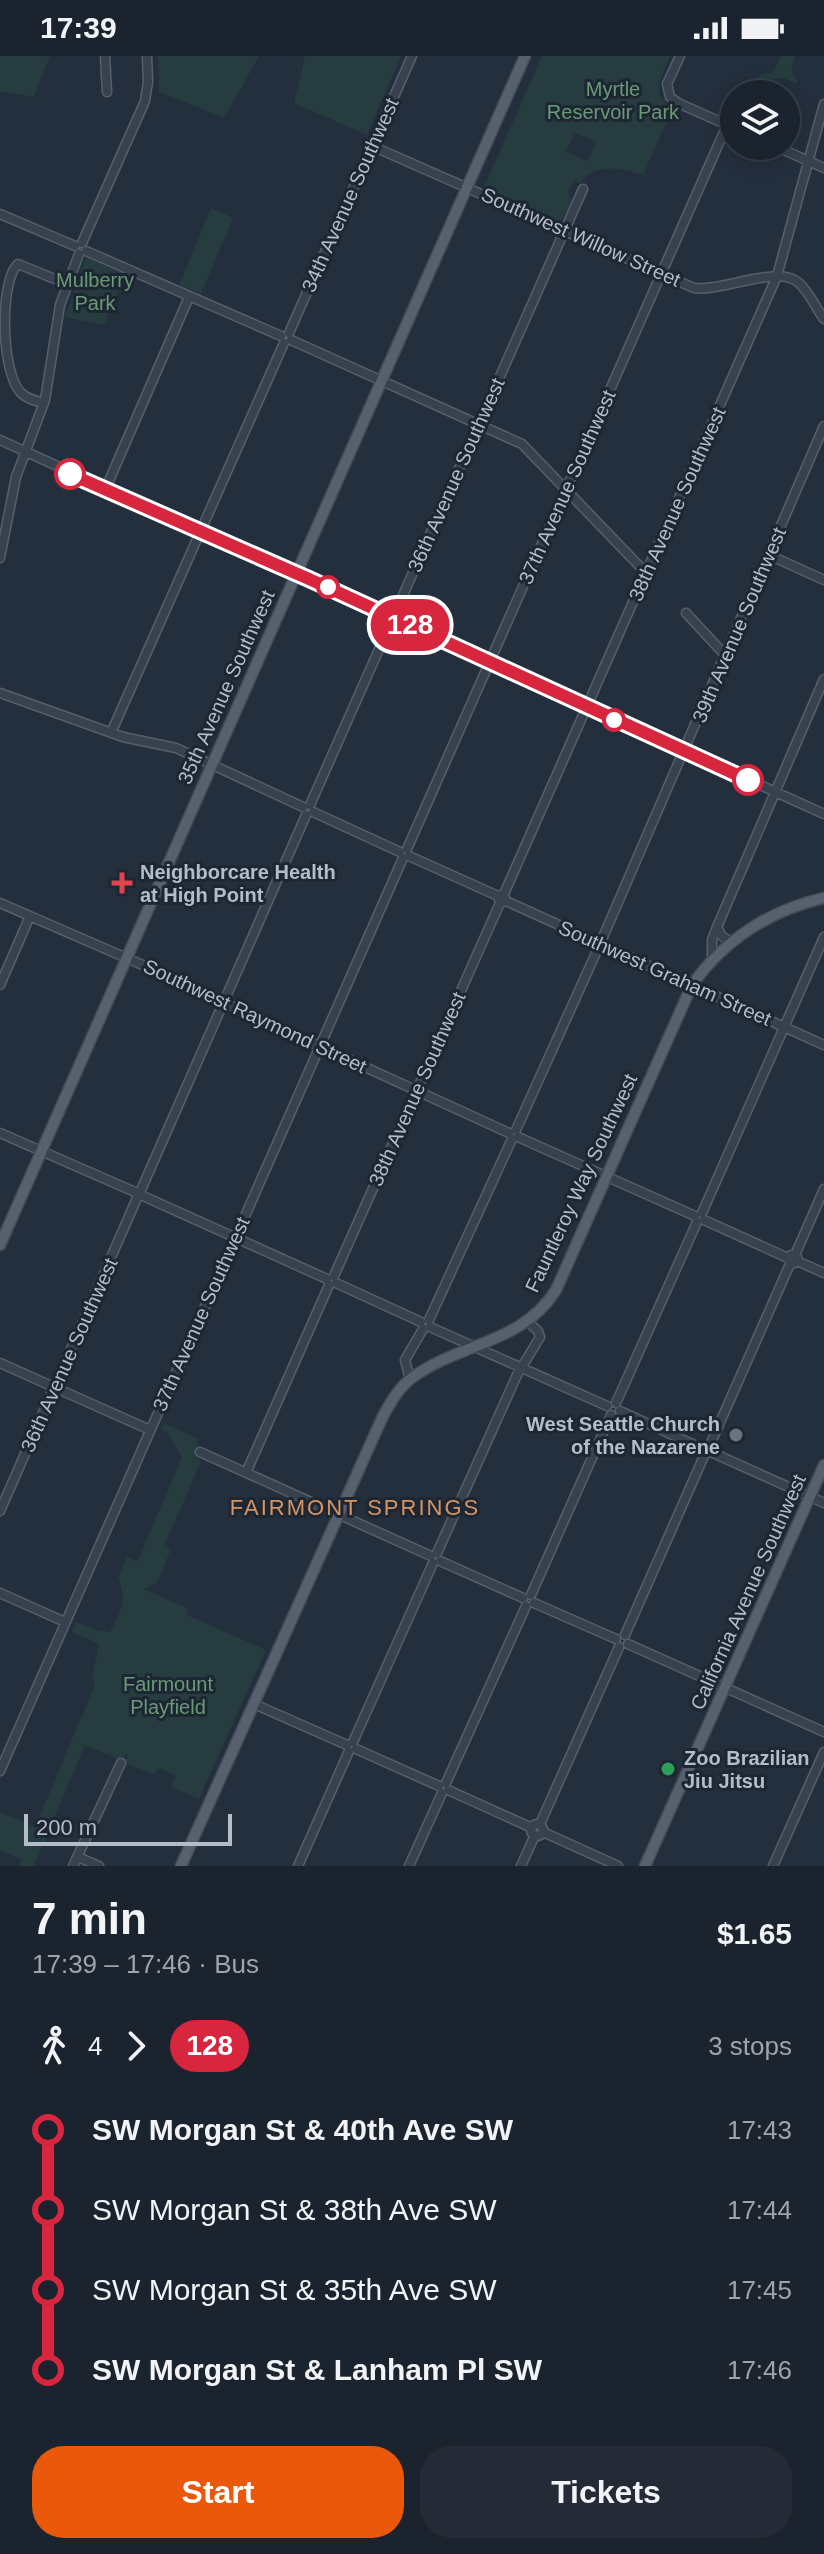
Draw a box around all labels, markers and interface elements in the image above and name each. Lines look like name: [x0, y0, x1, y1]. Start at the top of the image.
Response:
text: 17:39: [40, 11, 117, 44]
park label: Myrtle Reservoir Park: [547, 78, 680, 123]
map controls: [720, 80, 800, 160]
button: layers: [720, 80, 800, 160]
street label: 34th Avenue Southwest: [297, 94, 403, 295]
street label: Southwest Willow Street: [478, 183, 684, 291]
park label: Mulberry Park: [56, 269, 134, 314]
street label: 36th Avenue Southwest: [403, 374, 509, 575]
street label: 37th Avenue Southwest: [514, 386, 620, 587]
street label: 38th Avenue Southwest: [624, 403, 730, 604]
unlabelled marker: [55, 459, 85, 489]
street label: 39th Avenue Southwest: [688, 524, 790, 726]
unlabelled marker: [317, 576, 339, 598]
street label: 35th Avenue Southwest: [173, 586, 279, 787]
line badge: 128: [364, 599, 456, 651]
text: 128: [387, 609, 433, 640]
unlabelled marker: [603, 709, 625, 731]
unlabelled marker: [733, 765, 763, 795]
place label: Neighborcare Health at High Point: [140, 861, 336, 906]
marker: Neighborcare Health at High Point: [111, 872, 133, 894]
street label: Southwest Graham Street: [555, 916, 775, 1030]
street label: Southwest Raymond Street: [140, 955, 370, 1078]
street label: 38th Avenue Southwest: [364, 988, 470, 1189]
street label: Fauntleroy Way Southwest: [521, 1070, 641, 1296]
street label: 37th Avenue Southwest: [148, 1213, 254, 1414]
street label: 36th Avenue Southwest: [16, 1254, 122, 1455]
place label: West Seattle Church of the Nazarene: [526, 1413, 720, 1458]
marker: West Seattle Church of the Nazarene: [727, 1426, 745, 1444]
street label: California Avenue Southwest: [686, 1470, 810, 1713]
district label: FAIRMONT SPRINGS: [230, 1495, 480, 1520]
park label: Fairmount Playfield: [123, 1673, 213, 1718]
place label: Zoo Brazilian Jiu Jitsu: [684, 1747, 810, 1792]
marker: Zoo Brazilian Jiu Jitsu: [659, 1760, 677, 1778]
scale bar: [24, 1810, 232, 1846]
text: 200 m: [36, 1815, 97, 1840]
text: 7 min: [32, 1894, 147, 1943]
text: $1.65: [717, 1917, 792, 1950]
text: 17:39 – 17:46 · Bus: [32, 1949, 259, 1979]
icon: walk: [32, 2024, 76, 2068]
icon: forward: [114, 2024, 158, 2068]
text: 128: [186, 2030, 233, 2061]
text: 4: [88, 2031, 102, 2061]
text: 3 stops: [708, 2031, 792, 2061]
text: SW Morgan St & 40th Ave SW: [92, 2113, 513, 2146]
text: 17:43: [727, 2115, 792, 2145]
text: SW Morgan St & 38th Ave SW: [92, 2193, 497, 2226]
text: 17:44: [727, 2195, 792, 2225]
text: SW Morgan St & 35th Ave SW: [92, 2273, 497, 2306]
text: 17:45: [727, 2275, 792, 2305]
text: SW Morgan St & Lanham Pl SW: [92, 2353, 542, 2386]
text: 17:46: [727, 2355, 792, 2385]
button: Start: [32, 2446, 404, 2538]
button: Tickets: [420, 2446, 792, 2538]

